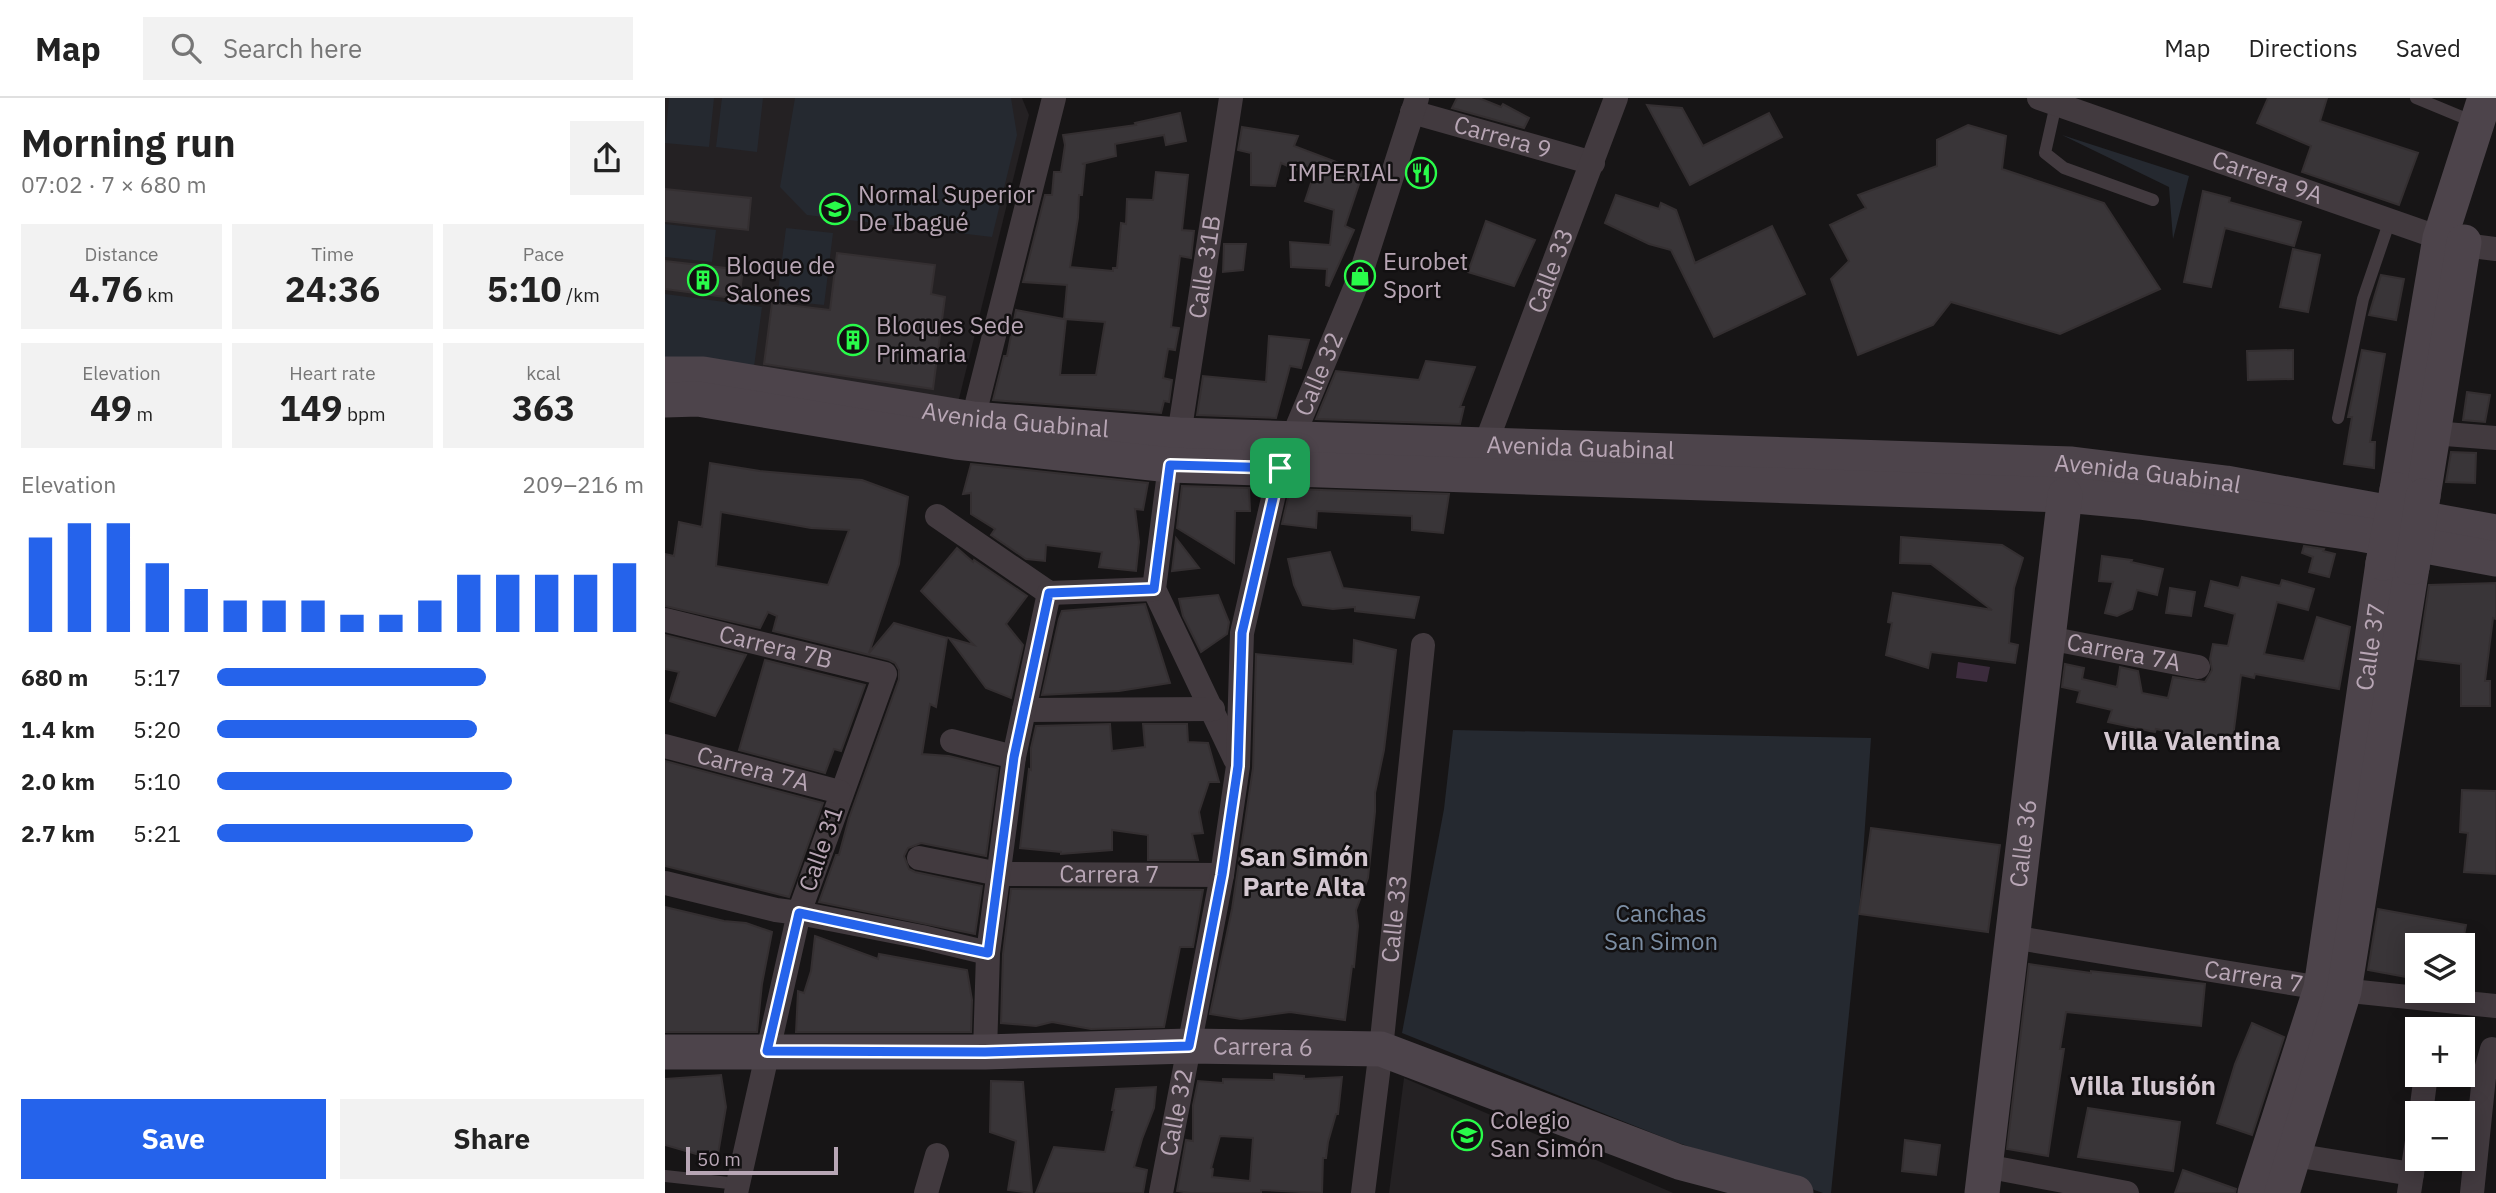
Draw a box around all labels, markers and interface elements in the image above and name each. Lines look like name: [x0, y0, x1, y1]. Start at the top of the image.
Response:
search box: [143, 17, 633, 80]
text: Map: [35, 27, 101, 70]
icon: search: [167, 29, 205, 67]
text: Search here: [223, 31, 362, 65]
text: Map: [2164, 32, 2210, 64]
text: Directions: [2248, 32, 2358, 64]
text: Saved: [2396, 32, 2461, 64]
street label: Carrera 9: [1450, 108, 1555, 166]
text: Morning run: [21, 118, 236, 167]
button: share: [570, 121, 644, 195]
street label: Carrera 9A: [2208, 143, 2328, 211]
place label: IMPERIAL: [1288, 156, 1398, 188]
restaurant icon: IMPERIAL: [1404, 156, 1438, 190]
text: 07:02 · 7 × 680 m: [21, 169, 207, 199]
place label: Normal Superior De Ibagué: [858, 178, 1035, 238]
school or university icon: Normal Superior De Ibagué: [818, 192, 852, 226]
street label: Calle 31B: [1180, 213, 1228, 321]
street label: Calle 33: [1519, 223, 1580, 317]
text: Distance: [84, 242, 159, 266]
text: Time: [311, 242, 354, 266]
text: Pace: [523, 242, 564, 266]
place label: Eurobet Sport: [1383, 245, 1468, 305]
place label: Bloque de Salones: [726, 249, 835, 309]
shop icon: Eurobet Sport: [1343, 259, 1377, 293]
building icon: Bloque de Salones: [686, 263, 720, 297]
text: 4.76: [69, 266, 143, 312]
text: 24:36: [285, 266, 380, 312]
text: 5:10: [487, 266, 562, 312]
text: km: [143, 283, 174, 307]
text: /km: [562, 283, 600, 307]
place label: Bloques Sede Primaria: [876, 309, 1024, 369]
building icon: Bloques Sede Primaria: [836, 323, 870, 357]
street label: Calle 32: [1286, 327, 1350, 421]
text: Elevation: [82, 361, 161, 385]
text: Heart rate: [289, 361, 376, 385]
text: kcal: [526, 361, 561, 385]
text: 49: [90, 385, 132, 431]
text: 149: [279, 385, 342, 431]
text: 363: [512, 385, 575, 431]
street label: Avenida Guabinal: [920, 394, 1110, 445]
text: m: [132, 402, 153, 426]
text: bpm: [342, 402, 386, 426]
street label: Avenida Guabinal: [1486, 428, 1675, 466]
pin: [1250, 438, 1310, 498]
street label: Avenida Guabinal: [2054, 446, 2244, 500]
icon: arrive: [1261, 449, 1299, 487]
text: Elevation: [21, 469, 116, 499]
text: 209–216 m: [522, 469, 644, 499]
street label: Calle 37: [2348, 601, 2392, 693]
street label: Carrera 7B: [716, 617, 836, 676]
street label: Carrera 7A: [2064, 625, 2184, 678]
text: 680 m: [21, 662, 88, 692]
text: 5:17: [133, 662, 181, 692]
text: 1.4 km: [21, 714, 95, 744]
text: 5:20: [133, 714, 181, 744]
district label: Villa Valentina: [2103, 723, 2281, 757]
street label: Carrera 7A: [693, 738, 813, 798]
text: 2.0 km: [21, 766, 95, 796]
text: 5:10: [133, 766, 181, 796]
street label: Calle 36: [2001, 798, 2044, 889]
street label: Calle 31: [791, 802, 850, 896]
text: 2.7 km: [21, 818, 95, 848]
text: 5:21: [133, 818, 181, 848]
district label: San Simón Parte Alta: [1239, 839, 1369, 903]
street label: Carrera 7: [1059, 857, 1160, 890]
street label: Calle 33: [1373, 873, 1414, 964]
park label: Canchas San Simon: [1604, 897, 1718, 957]
map controls: [2405, 933, 2475, 1171]
button: layers: [2405, 933, 2475, 1003]
street label: Carrera 7: [2202, 952, 2306, 1000]
button: +: [2405, 1017, 2475, 1087]
street label: Carrera 6: [1213, 1029, 1313, 1063]
street label: Calle 32: [1151, 1066, 1200, 1159]
district label: Villa Ilusión: [2070, 1068, 2216, 1102]
button: Save: [21, 1099, 326, 1179]
button: Share: [340, 1099, 644, 1179]
button: −: [2405, 1101, 2475, 1171]
place label: Colegio San Simón: [1490, 1104, 1604, 1164]
school or university icon: Colegio San Simón: [1450, 1118, 1484, 1152]
scale bar: [686, 1144, 838, 1176]
text: 50 m: [697, 1147, 741, 1171]

